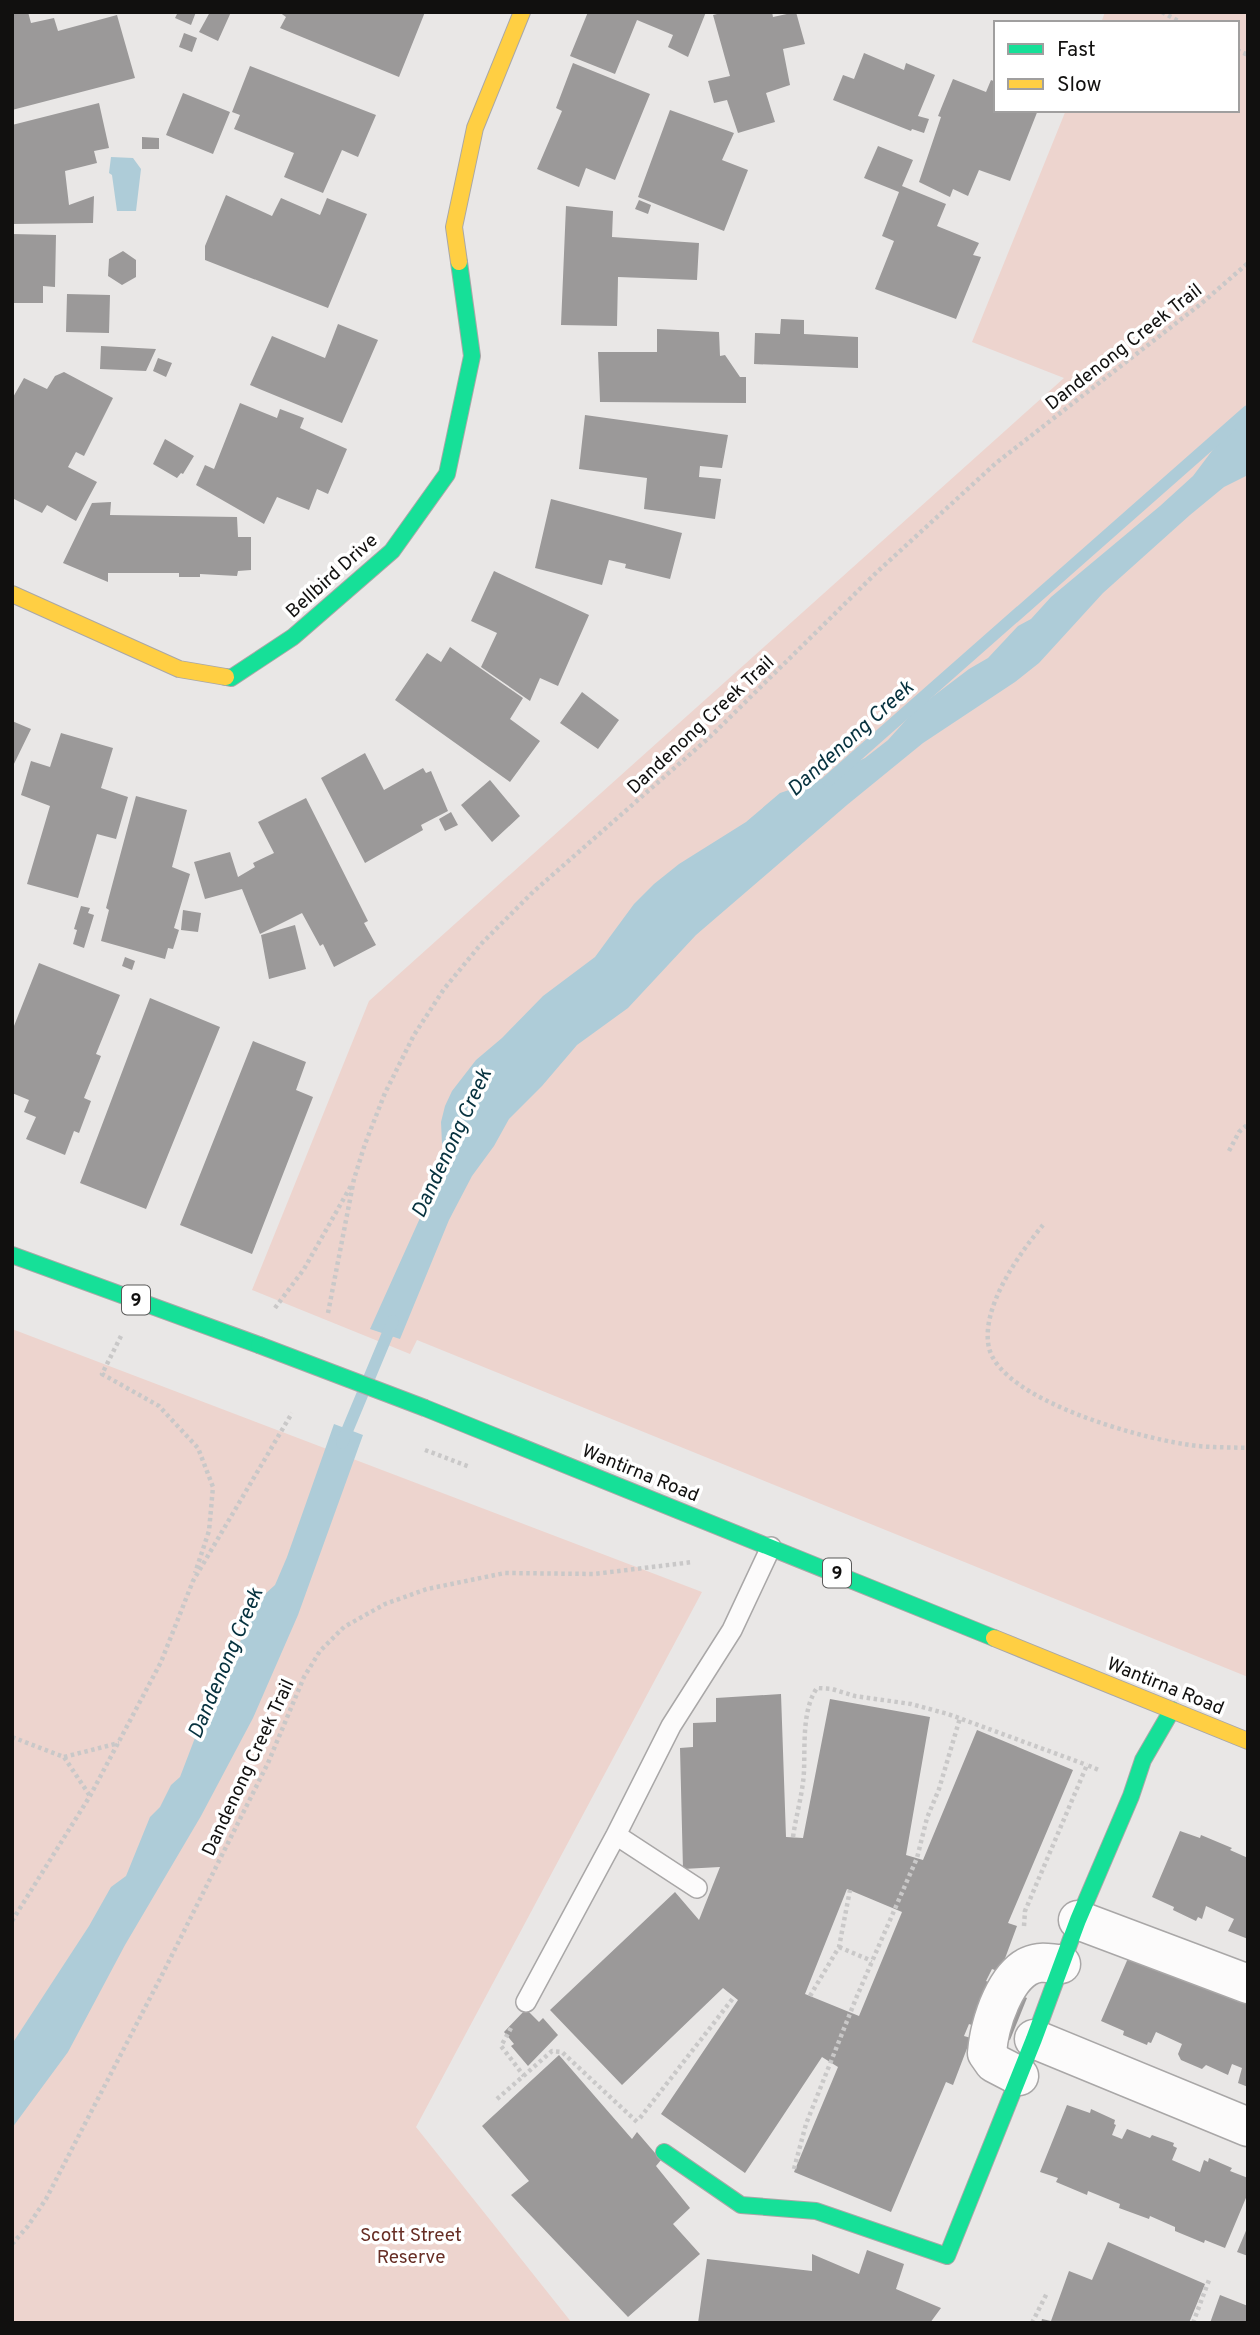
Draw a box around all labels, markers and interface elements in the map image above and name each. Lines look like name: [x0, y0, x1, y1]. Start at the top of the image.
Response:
legend: [994, 21, 1239, 112]
text: Fast: [1057, 37, 1096, 64]
text: Slow: [1057, 72, 1102, 99]
street label: Dandenong Creek Trail: [1041, 279, 1207, 416]
street label: Bellbird Drive: [281, 529, 383, 624]
street label: Dandenong Creek Trail: [623, 651, 780, 800]
water label: Dandenong Creek: [782, 675, 920, 803]
water label: Dandenong Creek: [406, 1064, 499, 1223]
road number: 9: [122, 1286, 150, 1315]
street label: Wantirna Road: [578, 1439, 702, 1508]
road number: 9: [823, 1558, 851, 1588]
water label: Dandenong Creek: [182, 1584, 271, 1743]
street label: Wantirna Road: [1103, 1652, 1227, 1721]
street label: Dandenong Creek Trail: [197, 1676, 300, 1860]
park label: Scott Street Reserve: [360, 2224, 462, 2270]

